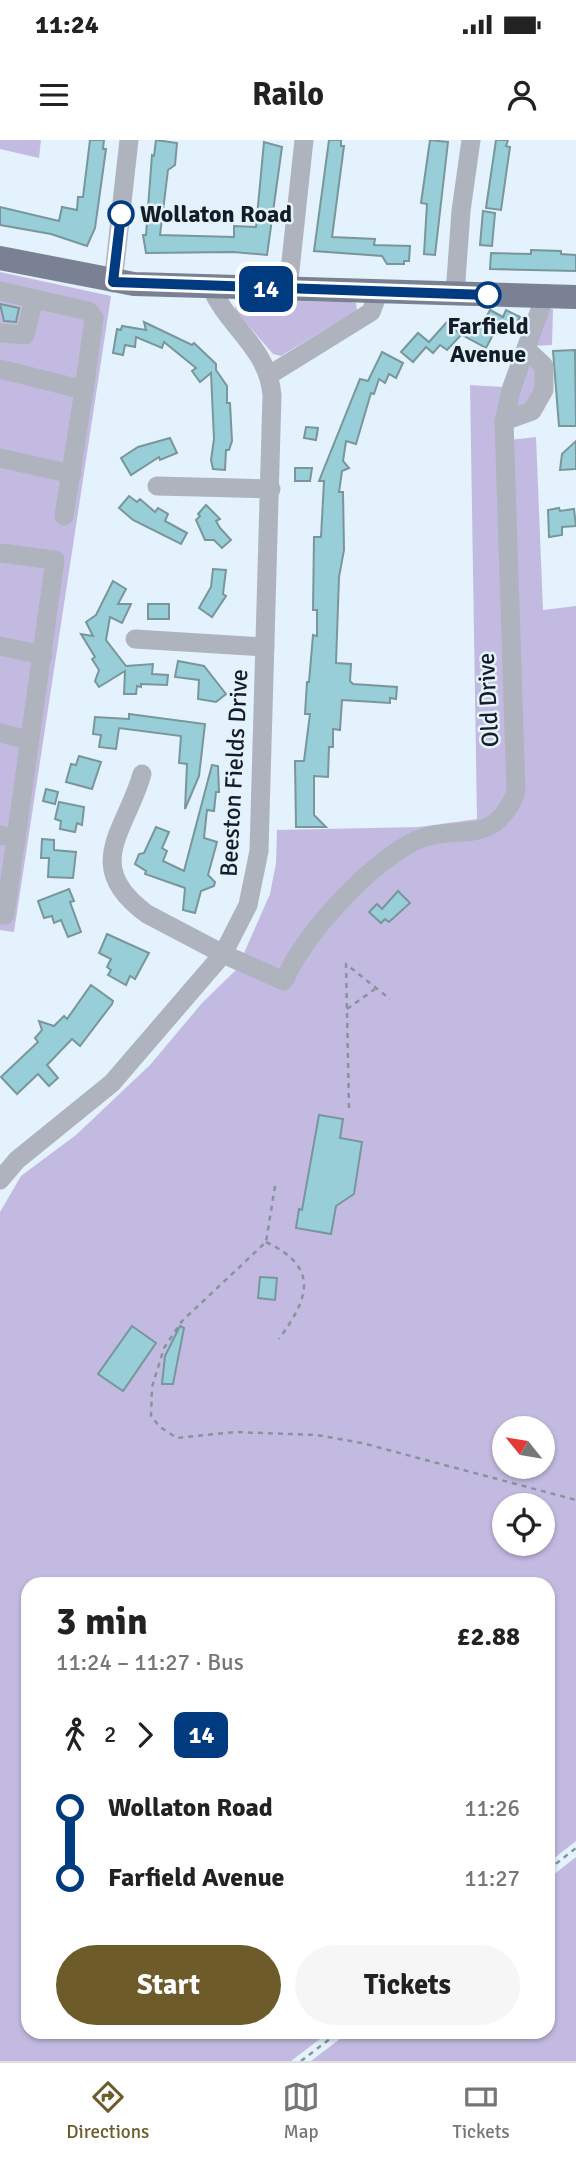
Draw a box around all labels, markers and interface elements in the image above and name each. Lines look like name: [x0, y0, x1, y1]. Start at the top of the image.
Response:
text: 11:24: [35, 9, 99, 41]
text: Railo: [252, 75, 324, 114]
icon: menu: [35, 76, 73, 114]
icon: person: [503, 76, 541, 114]
place label: Wollaton Road: [140, 199, 292, 229]
marker: Wollaton Road: [108, 201, 134, 227]
line badge: 14: [234, 266, 298, 312]
text: 14: [253, 274, 279, 304]
marker: Farfield Avenue: [475, 282, 501, 308]
place label: Farfield Avenue: [447, 311, 529, 369]
street label: Old Drive: [471, 652, 505, 748]
street label: Beeston Fields Drive: [214, 668, 254, 878]
north arrow: [492, 1416, 555, 1479]
map controls: [492, 1416, 555, 1556]
button: locate: [492, 1493, 555, 1556]
text: 3 min: [56, 1598, 148, 1645]
text: £2.88: [456, 1621, 520, 1653]
text: 11:24 – 11:27 · Bus: [56, 1648, 244, 1677]
icon: walk: [56, 1716, 94, 1754]
icon: forward: [126, 1716, 164, 1754]
text: 2: [104, 1720, 116, 1749]
text: 14: [188, 1720, 214, 1750]
text: Wollaton Road: [108, 1792, 273, 1824]
text: 11:26: [464, 1794, 520, 1823]
text: Farfield Avenue: [108, 1862, 285, 1894]
text: 11:27: [464, 1864, 520, 1893]
button: Start: [56, 1945, 281, 2025]
button: Tickets: [295, 1945, 520, 2025]
tab: Directions: [66, 2078, 149, 2144]
tab: Map: [282, 2078, 320, 2144]
tab: Tickets: [453, 2078, 510, 2144]

